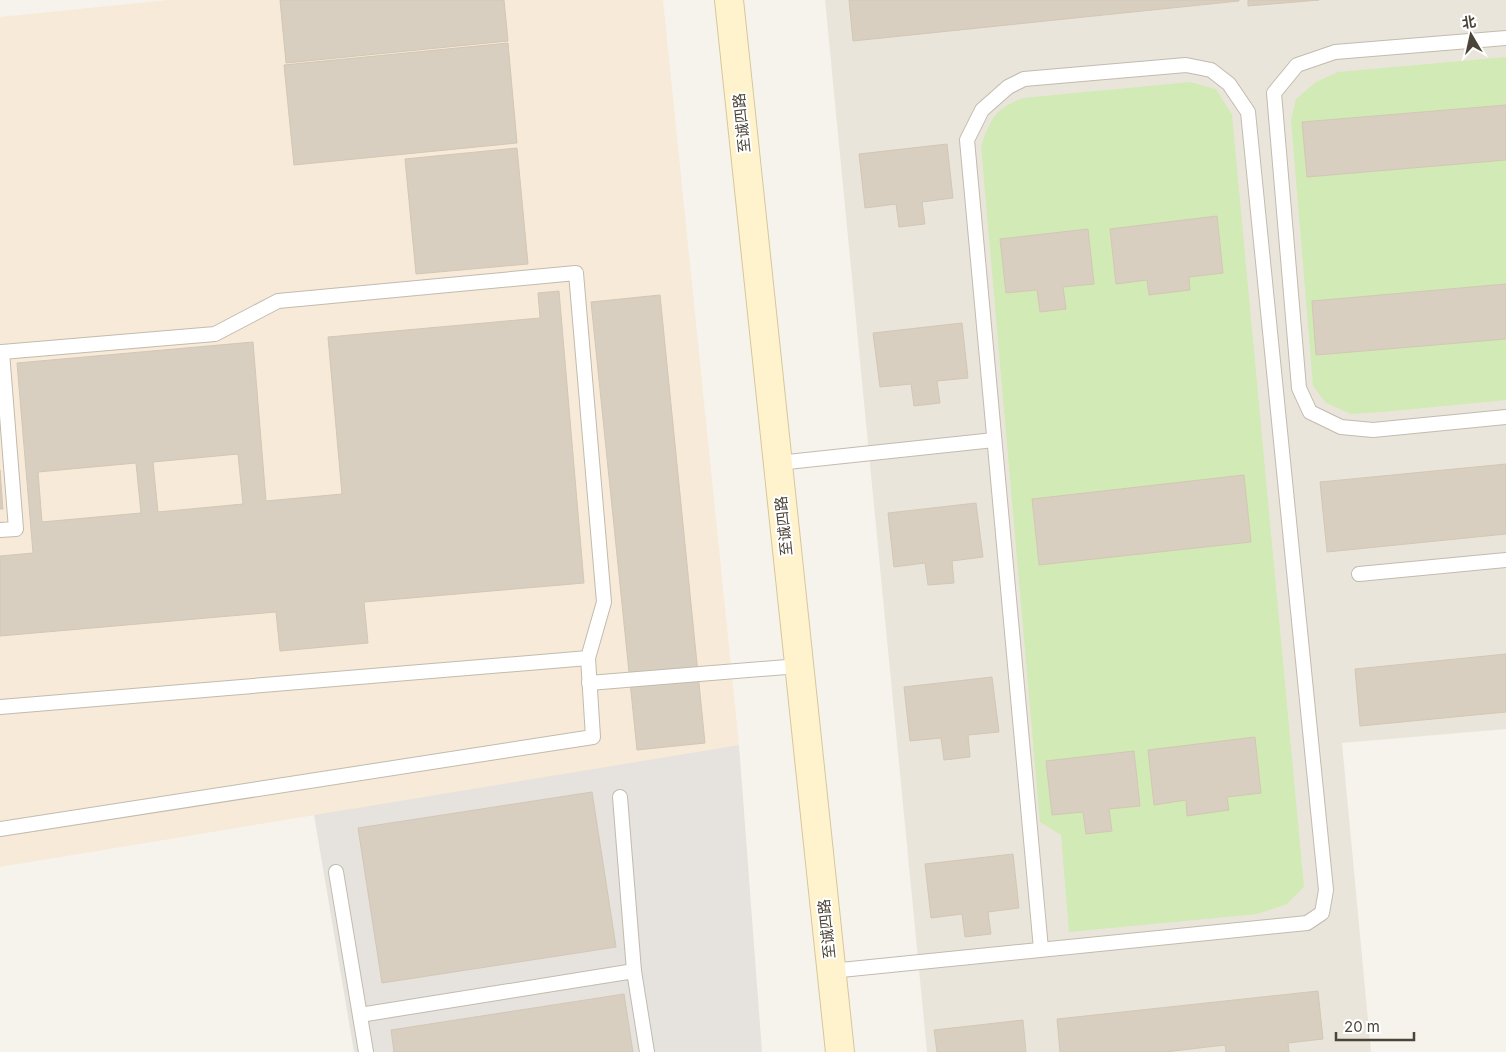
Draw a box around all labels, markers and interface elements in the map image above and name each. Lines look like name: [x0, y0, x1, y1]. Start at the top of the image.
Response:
north arrow: [1446, 10, 1496, 60]
text: 北: [1461, 12, 1477, 31]
street label: 至诚四路: [729, 92, 754, 154]
street label: 至诚四路: [771, 495, 796, 557]
street label: 至诚四路: [814, 898, 839, 960]
scale bar: [1336, 1010, 1414, 1042]
text: 20 m: [1344, 1017, 1380, 1036]

